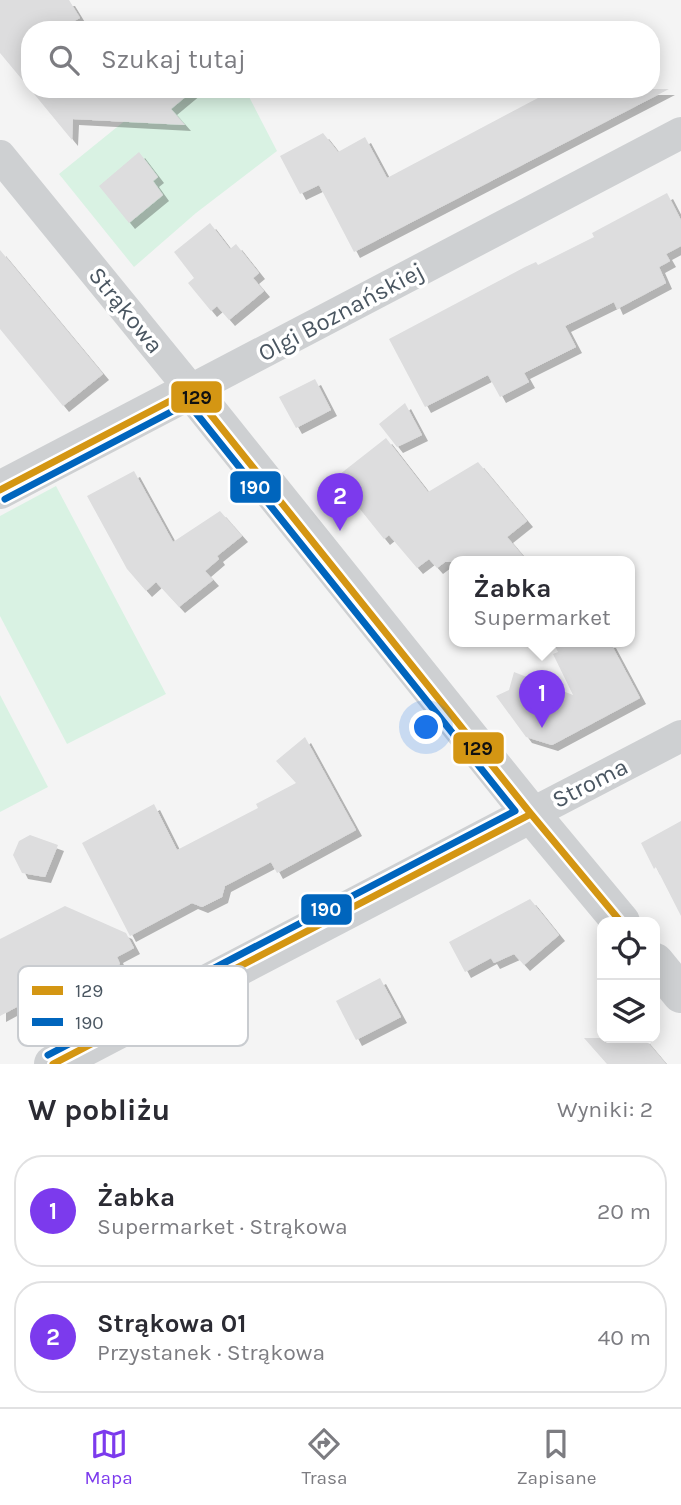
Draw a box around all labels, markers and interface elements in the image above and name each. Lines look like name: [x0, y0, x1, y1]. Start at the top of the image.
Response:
search box: [21, 21, 660, 98]
icon: search: [45, 41, 83, 79]
text: Szukaj tutaj: [101, 44, 246, 75]
street label: Olgi Boznańskiej: [253, 257, 429, 367]
street label: Strąkowa: [83, 261, 169, 359]
line badge: 129: [170, 380, 223, 414]
text: 129: [182, 387, 212, 409]
line badge: 190: [229, 470, 282, 504]
pin: 2: [317, 473, 363, 531]
text: 190: [240, 477, 270, 499]
popup: [449, 556, 635, 647]
text: Żabka: [473, 573, 551, 604]
text: Supermarket: [473, 604, 611, 631]
pin: 1: [519, 670, 565, 728]
your location: [409, 710, 443, 744]
line badge: 129: [452, 731, 505, 765]
text: 129: [463, 738, 493, 760]
street label: Stroma: [548, 752, 632, 814]
line badge: 190: [300, 893, 353, 926]
text: 190: [311, 899, 341, 921]
map controls: [597, 917, 660, 1043]
button: locate: [597, 917, 660, 980]
legend: [18, 966, 248, 1046]
text: 129: [75, 980, 103, 1002]
button: layers: [597, 980, 660, 1043]
text: 190: [75, 1012, 104, 1034]
text: W pobliżu: [28, 1092, 170, 1128]
text: Wyniki: 2: [557, 1096, 653, 1123]
text: Żabka: [97, 1182, 175, 1213]
text: 1: [49, 1198, 57, 1225]
text: 20 m: [597, 1198, 651, 1225]
text: Supermarket · Strąkowa: [97, 1213, 348, 1240]
text: Strąkowa 01: [97, 1308, 247, 1339]
text: 2: [46, 1324, 60, 1351]
text: 40 m: [598, 1324, 651, 1351]
text: Przystanek · Strąkowa: [97, 1339, 325, 1366]
tab: Mapa: [84, 1425, 133, 1489]
tab: Trasa: [302, 1425, 347, 1489]
tab: Zapisane: [516, 1425, 597, 1489]

